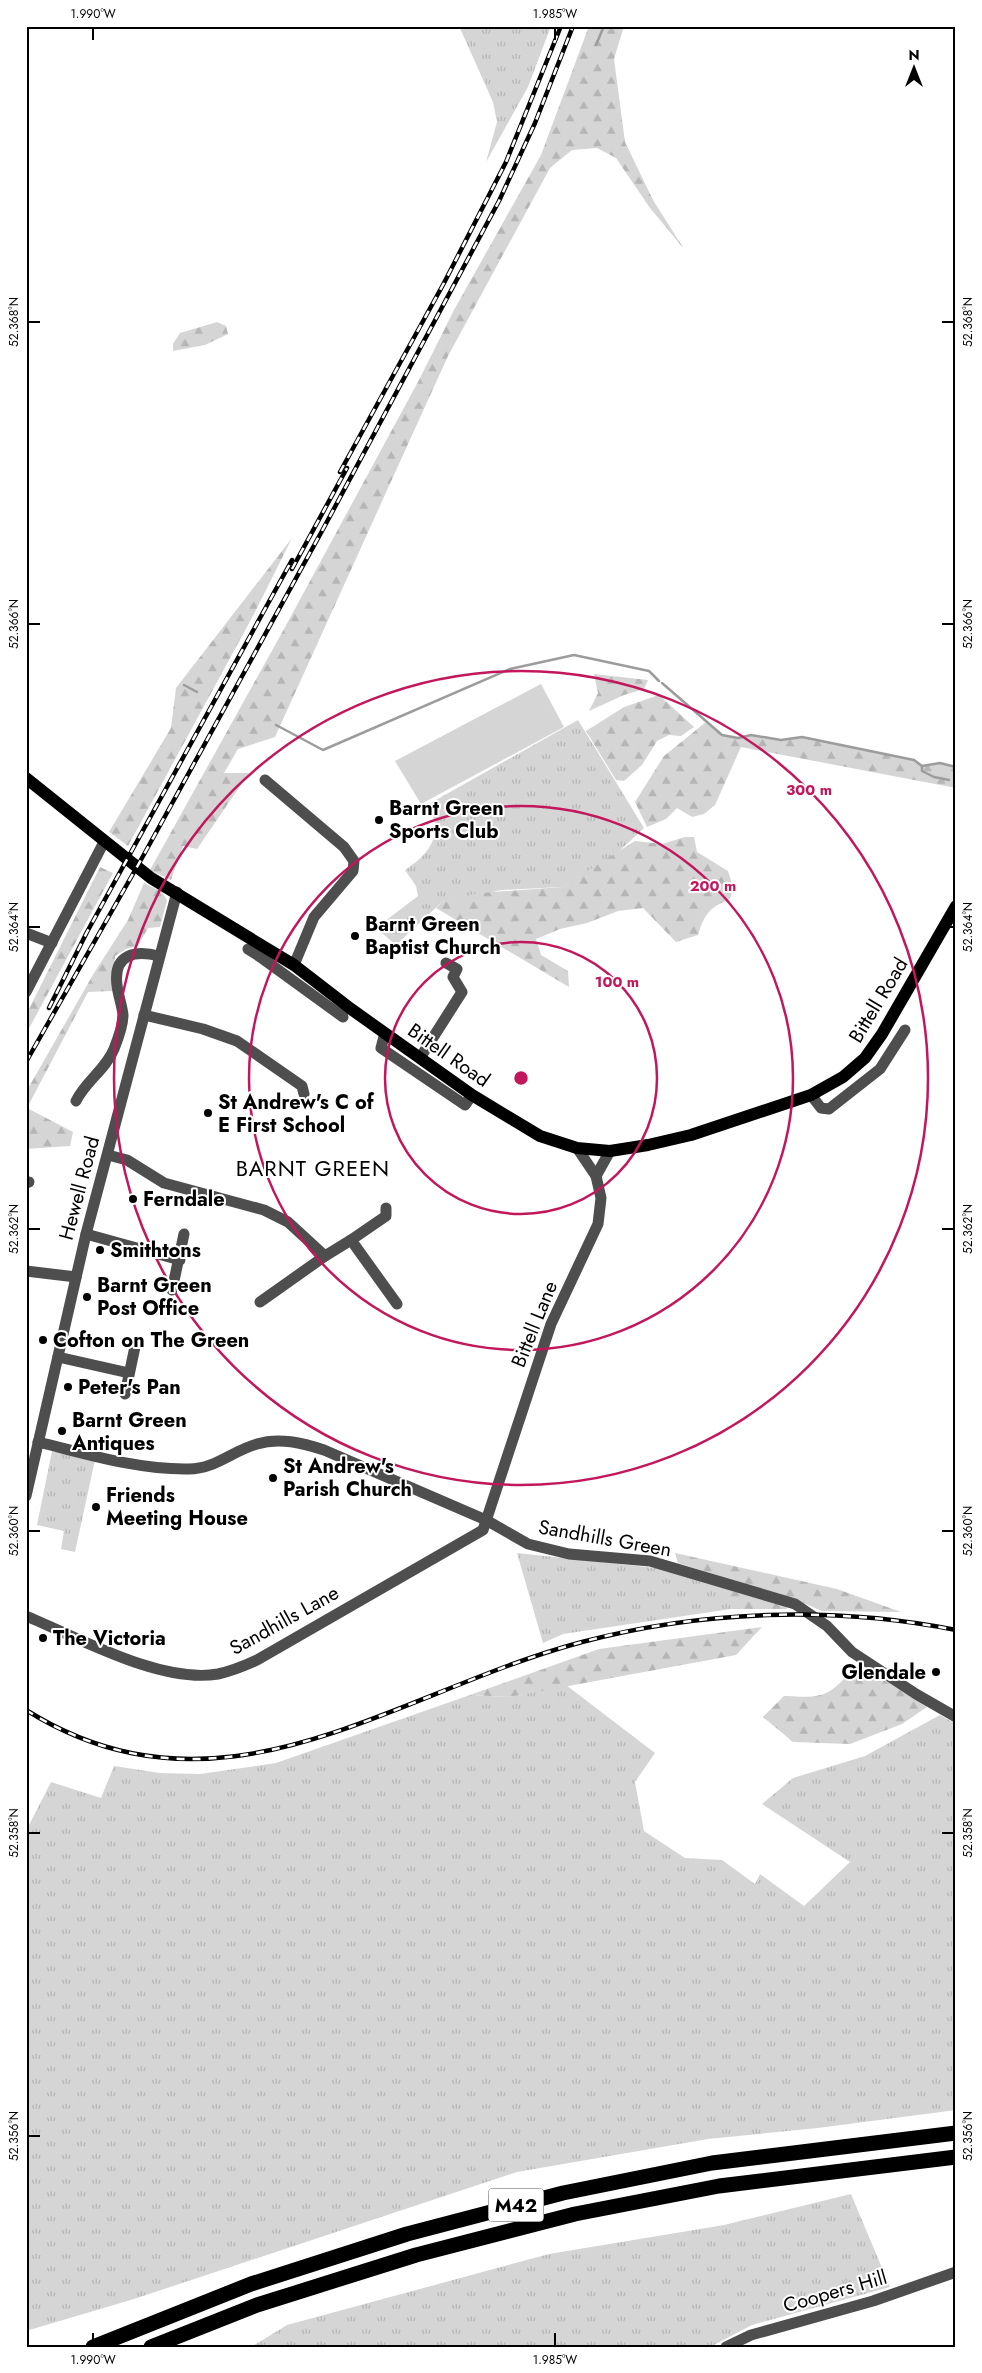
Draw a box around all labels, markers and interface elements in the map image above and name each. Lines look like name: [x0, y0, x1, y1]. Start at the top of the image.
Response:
text: 1.990°W: [70, 5, 116, 23]
text: 1.985°W: [533, 5, 577, 23]
north arrow: [890, 42, 940, 92]
text: N: [908, 45, 920, 65]
text: 52.368°N: [5, 297, 23, 347]
text: 52.368°N: [959, 297, 977, 347]
text: 52.366°N: [5, 599, 23, 649]
text: 52.366°N: [959, 599, 977, 649]
text: 300 m: [786, 779, 832, 801]
place label: Barnt Green Sports Club: [389, 794, 504, 846]
marker: Barnt Green Sports Club: [373, 814, 385, 826]
text: 200 m: [690, 875, 736, 897]
text: 52.364°N: [5, 902, 23, 952]
text: 52.364°N: [959, 902, 977, 952]
place label: Barnt Green Baptist Church: [365, 910, 501, 962]
marker: Barnt Green Baptist Church: [349, 930, 361, 942]
street label: Bittell Road: [842, 952, 915, 1048]
text: 100 m: [595, 971, 639, 993]
street label: Bittell Road: [402, 1016, 496, 1094]
centre of rings: [512, 1069, 530, 1087]
place label: St Andrew's C of E First School: [218, 1088, 375, 1140]
marker: St Andrew's C of E First School: [202, 1107, 214, 1119]
street label: Hewell Road: [52, 1133, 107, 1243]
district label: BARNT GREEN: [236, 1152, 390, 1184]
place label: Ferndale: [143, 1185, 225, 1214]
marker: Ferndale: [127, 1193, 139, 1205]
text: 52.362°N: [5, 1204, 23, 1254]
text: 52.362°N: [959, 1204, 977, 1254]
place label: Smithtons: [110, 1236, 201, 1265]
marker: Smithtons: [94, 1244, 106, 1256]
place label: Barnt Green Post Office: [97, 1271, 212, 1323]
street label: Bittell Lane: [504, 1277, 565, 1372]
marker: Barnt Green Post Office: [81, 1291, 93, 1303]
place label: Cofton on The Green: [53, 1326, 249, 1355]
marker: Cofton on The Green: [37, 1334, 49, 1346]
place label: Peter's Pan: [78, 1373, 181, 1402]
marker: Peter's Pan: [62, 1381, 74, 1393]
place label: Barnt Green Antiques: [71, 1406, 187, 1458]
marker: Barnt Green Antiques: [56, 1425, 68, 1437]
place label: St Andrew's Parish Church: [283, 1452, 412, 1504]
marker: St Andrew's Parish Church: [267, 1472, 279, 1484]
place label: Friends Meeting House: [106, 1481, 248, 1533]
marker: Friends Meeting House: [90, 1501, 102, 1513]
text: 52.360°N: [5, 1506, 23, 1556]
text: 52.360°N: [959, 1506, 977, 1556]
street label: Sandhills Green: [536, 1513, 674, 1564]
street label: Sandhills Lane: [224, 1578, 344, 1662]
place label: The Victoria: [53, 1624, 166, 1653]
marker: The Victoria: [37, 1632, 49, 1644]
place label: Glendale: [841, 1658, 926, 1687]
marker: Glendale: [930, 1666, 942, 1678]
text: 52.358°N: [5, 1808, 23, 1858]
text: 52.358°N: [959, 1808, 977, 1858]
text: 52.356°N: [5, 2111, 23, 2161]
text: 52.356°N: [959, 2111, 977, 2161]
road number: M42: [488, 2188, 544, 2222]
street label: Coopers Hill: [780, 2263, 891, 2320]
text: 1.990°W: [70, 2351, 116, 2369]
text: 1.985°W: [533, 2351, 577, 2369]

